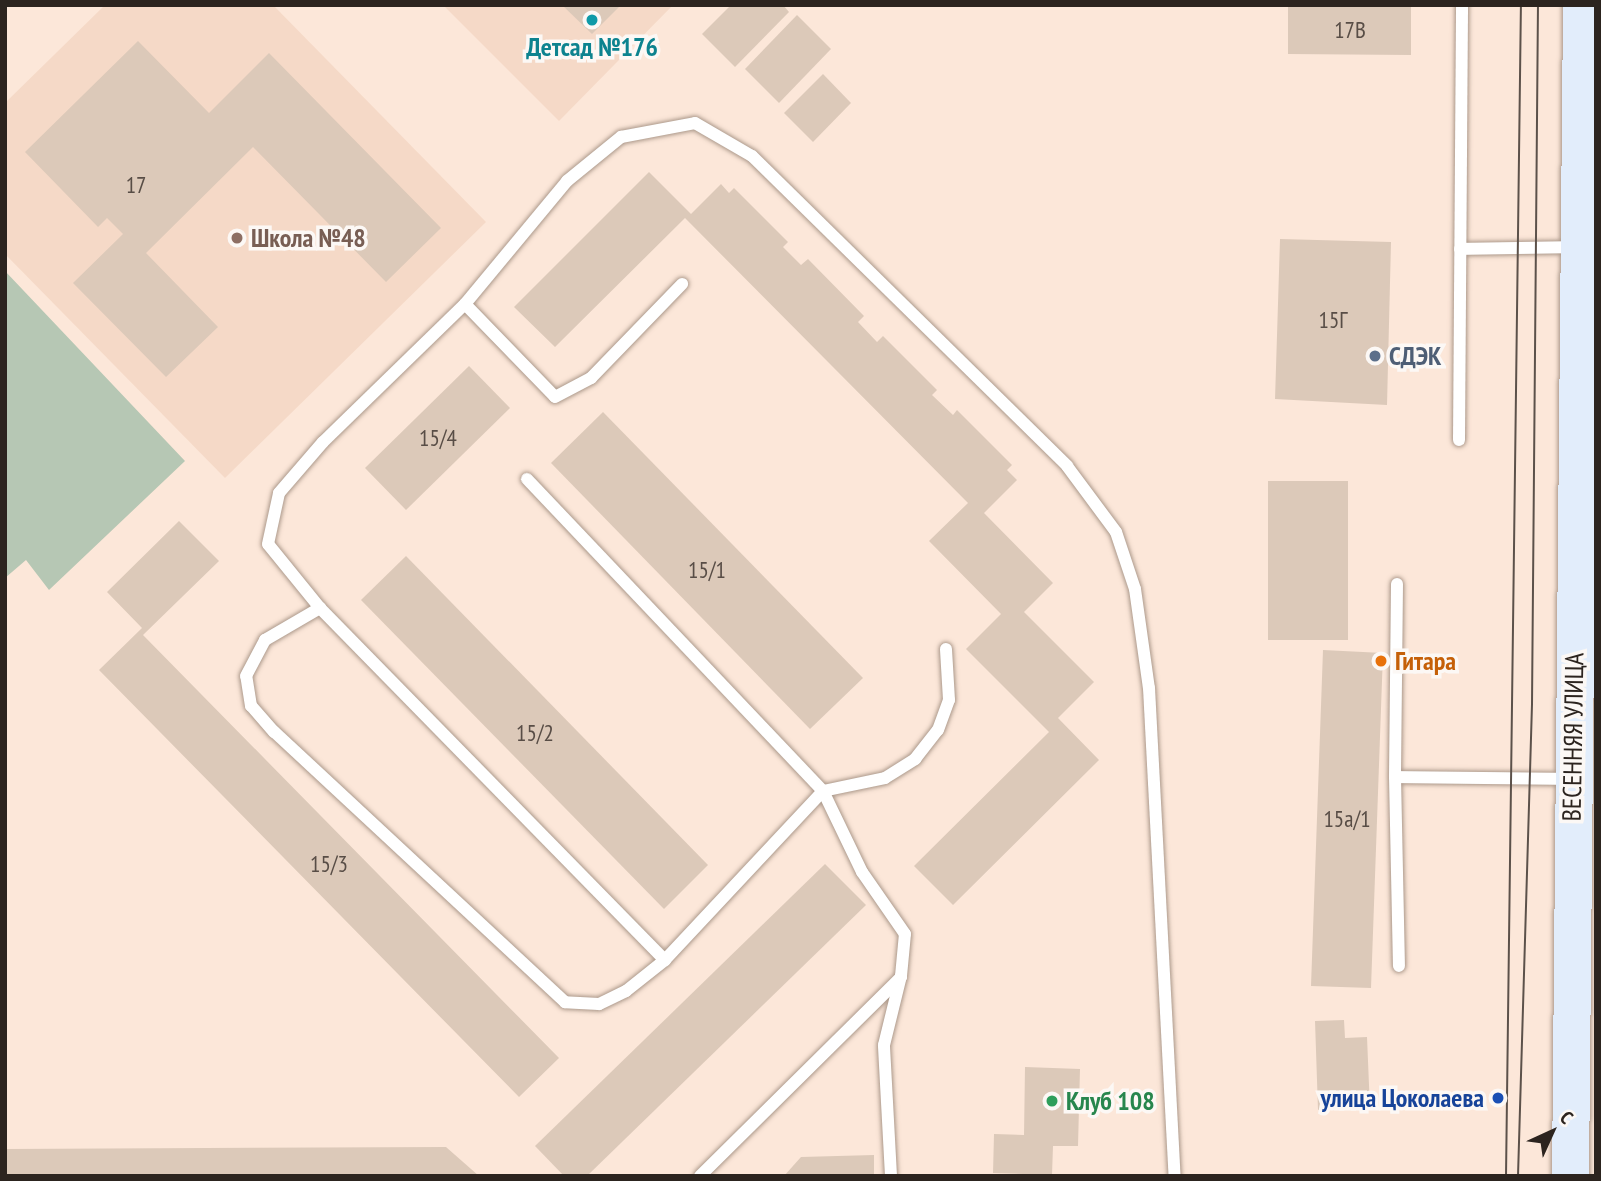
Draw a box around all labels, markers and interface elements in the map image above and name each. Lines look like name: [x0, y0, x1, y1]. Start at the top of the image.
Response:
marker: Детсад №176: [584, 12, 600, 28]
house number: 17В: [1334, 16, 1366, 44]
place label: Детсад №176: [526, 31, 658, 63]
house number: 17: [126, 171, 146, 199]
place label: Школа №48: [251, 222, 366, 254]
marker: Школа №48: [229, 230, 245, 246]
house number: 15Г: [1319, 306, 1347, 334]
place label: СДЭК: [1389, 340, 1442, 372]
marker: СДЭК: [1367, 348, 1383, 364]
house number: 15/4: [419, 424, 457, 452]
house number: 15/1: [688, 556, 726, 584]
place label: Гитара: [1395, 645, 1456, 677]
street label: ВЕСЕННЯЯ УЛИЦА: [1556, 652, 1590, 822]
marker: Гитара: [1373, 653, 1389, 669]
house number: 15/2: [516, 719, 554, 747]
house number: 15а/1: [1323, 805, 1371, 833]
house number: 15/3: [310, 850, 348, 878]
place label: улица Цоколаева: [1321, 1082, 1484, 1114]
place label: Клуб 108: [1066, 1085, 1155, 1117]
marker: улица Цоколаева: [1490, 1090, 1506, 1106]
marker: Клуб 108: [1044, 1093, 1060, 1109]
north arrow: [1517, 1097, 1587, 1167]
text: С: [1555, 1106, 1578, 1129]

